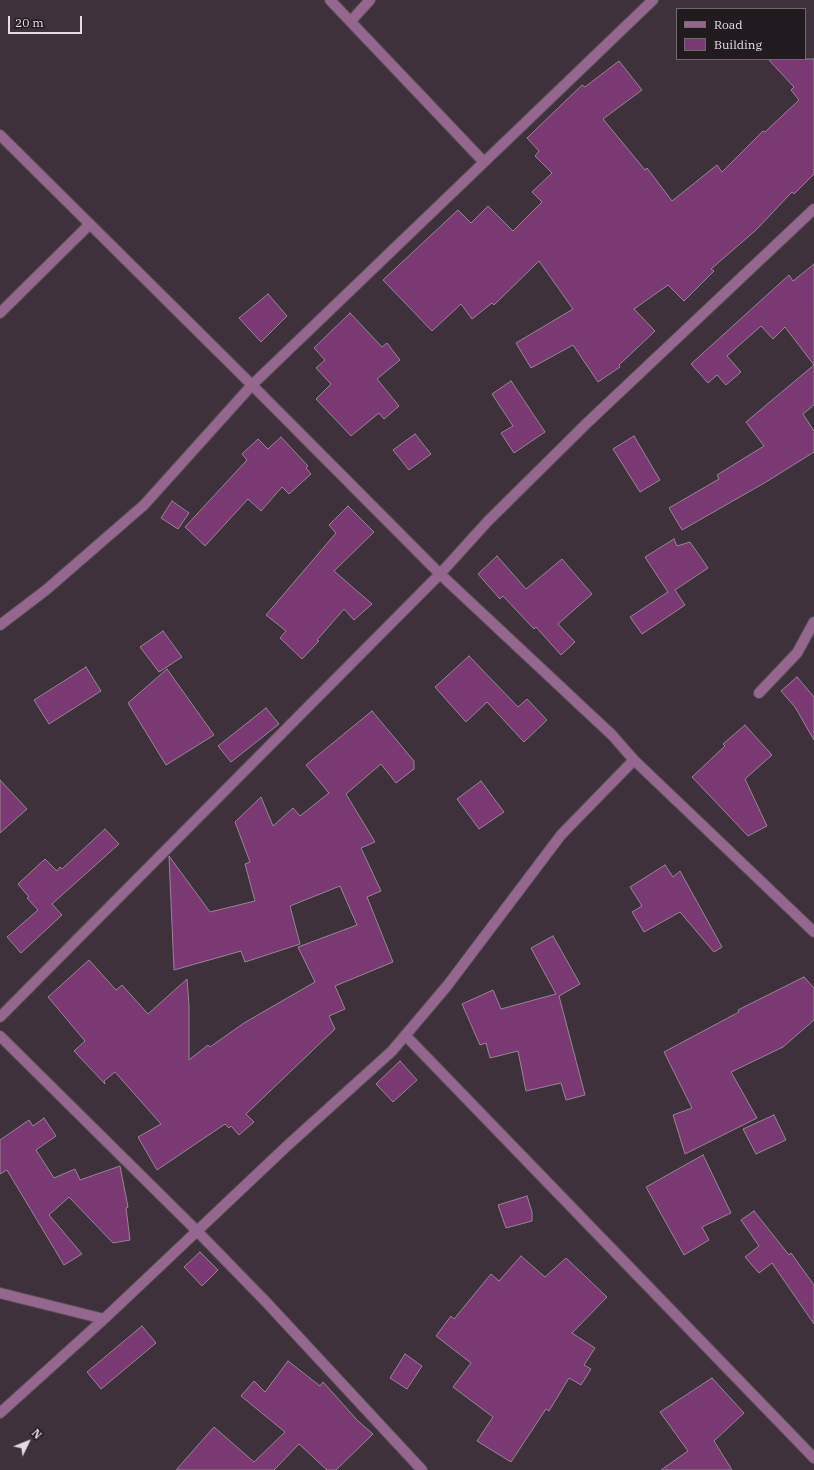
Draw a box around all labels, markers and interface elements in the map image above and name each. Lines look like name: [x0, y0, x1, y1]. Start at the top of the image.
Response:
scale bar: [10, 8, 84, 34]
legend: [676, 8, 806, 60]
text: 20 m: [15, 15, 44, 30]
text: Road: [714, 17, 743, 32]
text: Building: [714, 37, 762, 52]
north arrow: [8, 1422, 48, 1462]
text: N: [29, 1426, 45, 1442]

